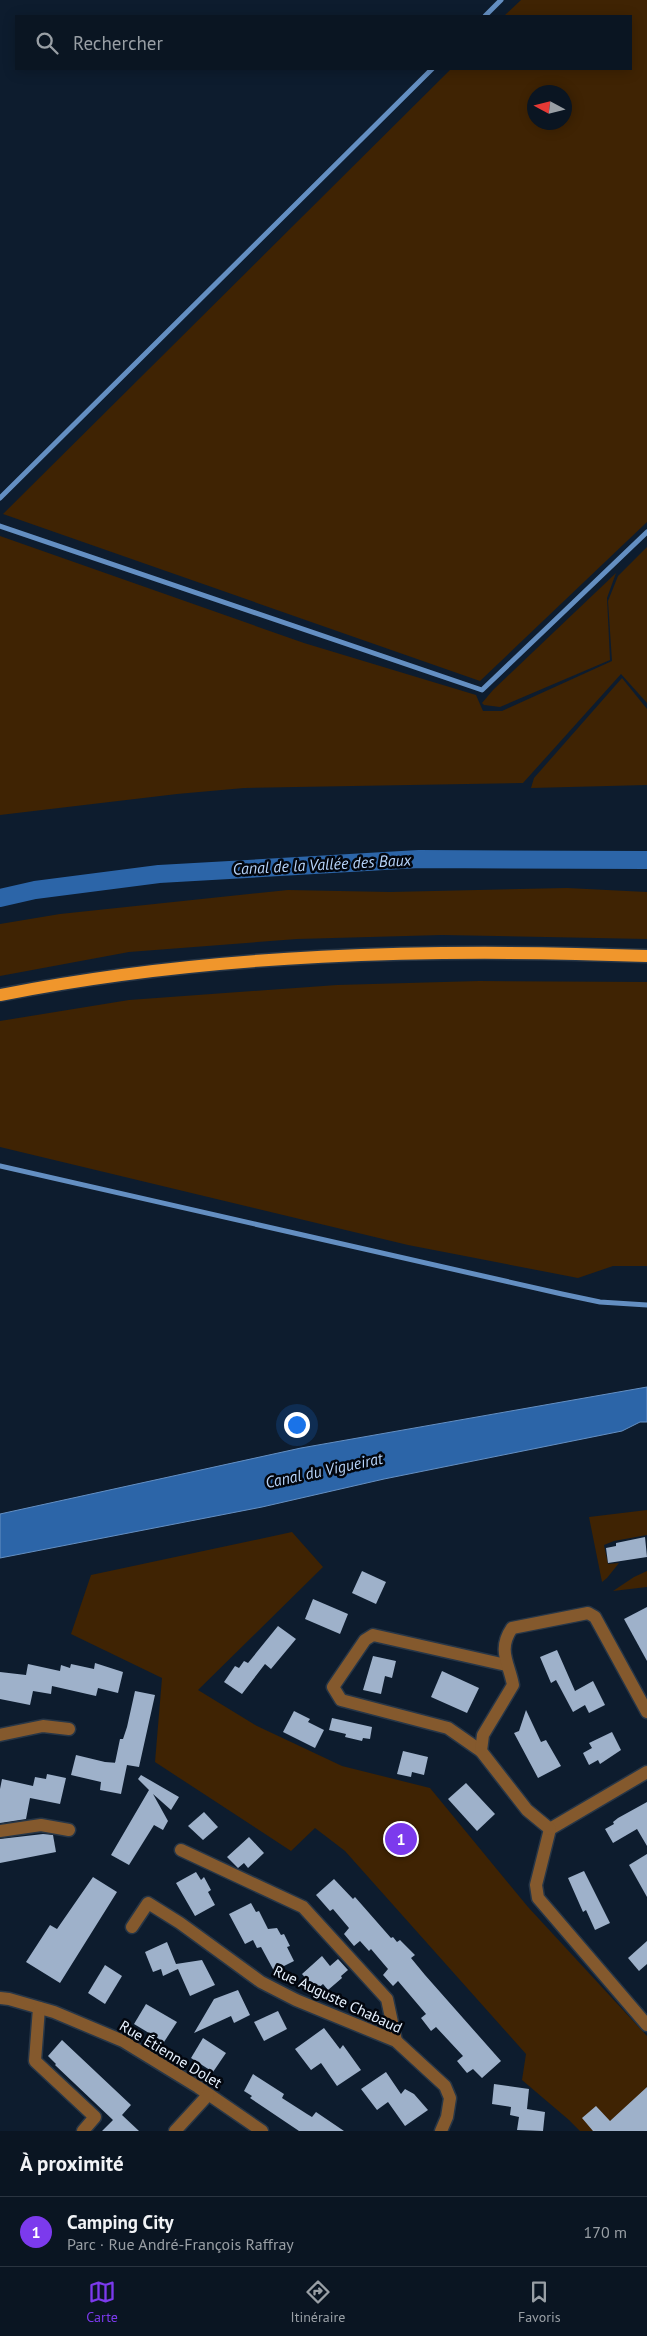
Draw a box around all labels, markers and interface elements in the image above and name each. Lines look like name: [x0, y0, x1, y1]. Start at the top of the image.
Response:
search box: [15, 15, 632, 70]
icon: search: [33, 29, 61, 57]
text: Rechercher: [73, 31, 163, 55]
north arrow: [527, 85, 572, 130]
water label: Canal de la Vallée des Baux: [232, 849, 413, 879]
your location: [284, 1412, 310, 1438]
water label: Canal du Vigueirat: [264, 1448, 385, 1492]
pin: 1: [385, 1820, 417, 1858]
street label: Rue Auguste Chabaud: [271, 1961, 405, 2037]
street label: Rue Étienne Dolet: [116, 2016, 226, 2092]
text: À proximité: [20, 2150, 124, 2177]
text: Camping City: [67, 2210, 174, 2234]
text: 1: [31, 2222, 41, 2242]
text: 170 m: [584, 2222, 627, 2242]
text: Parc · Rue André-François Raffray: [67, 2234, 294, 2254]
tab: Carte: [86, 2278, 118, 2326]
tab: Itinéraire: [291, 2278, 345, 2326]
tab: Favoris: [518, 2278, 561, 2326]

